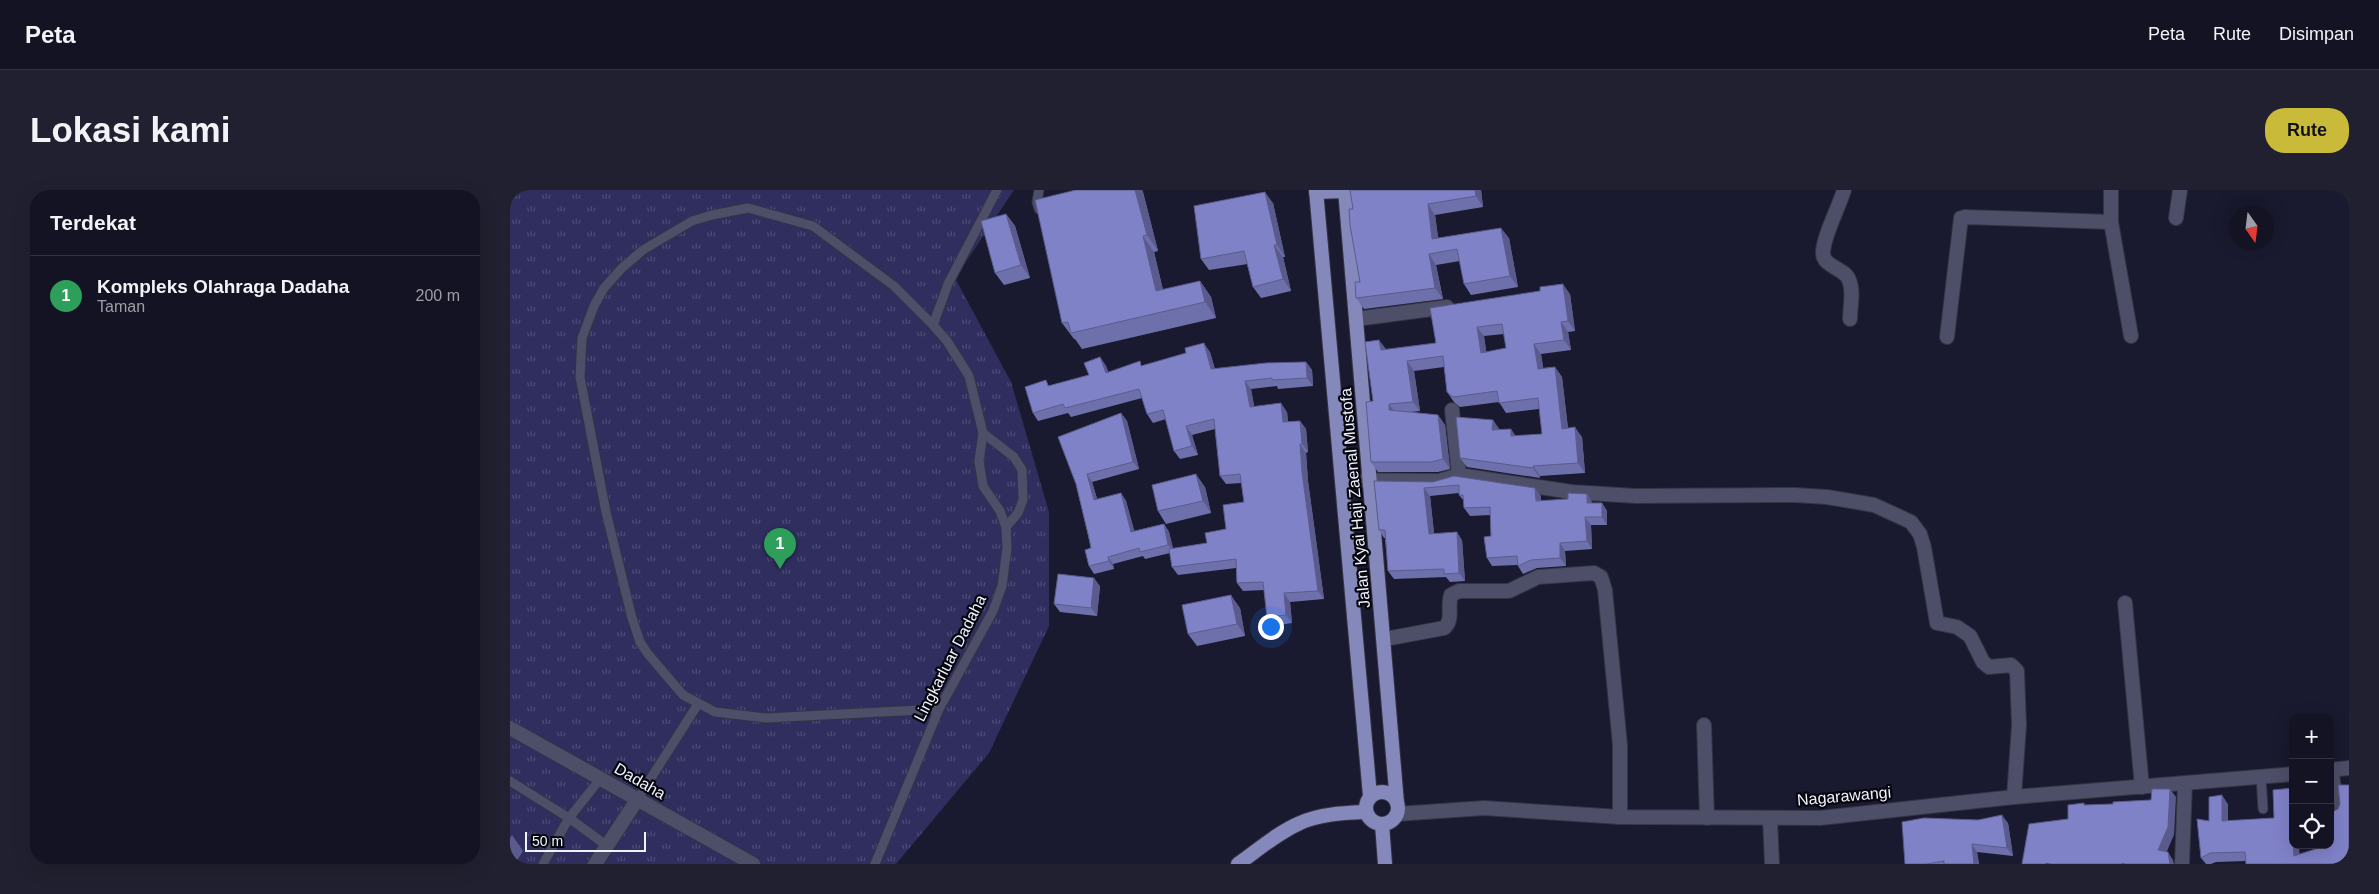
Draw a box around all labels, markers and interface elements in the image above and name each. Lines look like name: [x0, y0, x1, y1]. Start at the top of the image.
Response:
text: Peta: [25, 21, 76, 48]
text: Peta: [2148, 24, 2185, 44]
text: Rute: [2213, 24, 2251, 44]
text: Disimpan: [2279, 24, 2354, 44]
button: Rute: [2265, 108, 2349, 153]
text: Lokasi kami: [30, 110, 230, 149]
north arrow: [2229, 205, 2274, 250]
text: Terdekat: [50, 211, 136, 234]
text: Kompleks Olahraga Dadaha: [97, 276, 349, 297]
text: 1: [62, 287, 70, 304]
text: 200 m: [416, 287, 460, 304]
text: Taman: [97, 298, 145, 315]
street label: Jalan Kyai Haji Zaenal Mustofa: [1337, 387, 1373, 609]
pin: 1: [764, 528, 796, 569]
street label: Lingkarluar Dadaha: [911, 592, 989, 724]
your location: [1258, 614, 1284, 640]
map controls: [2289, 714, 2334, 849]
button: +: [2289, 714, 2334, 759]
button: −: [2289, 759, 2334, 804]
street label: Dadaha: [611, 760, 669, 802]
street label: Nagarawangi: [1796, 783, 1892, 809]
button: locate: [2289, 804, 2334, 849]
scale bar: [525, 829, 646, 852]
text: 50 m: [532, 833, 563, 849]

